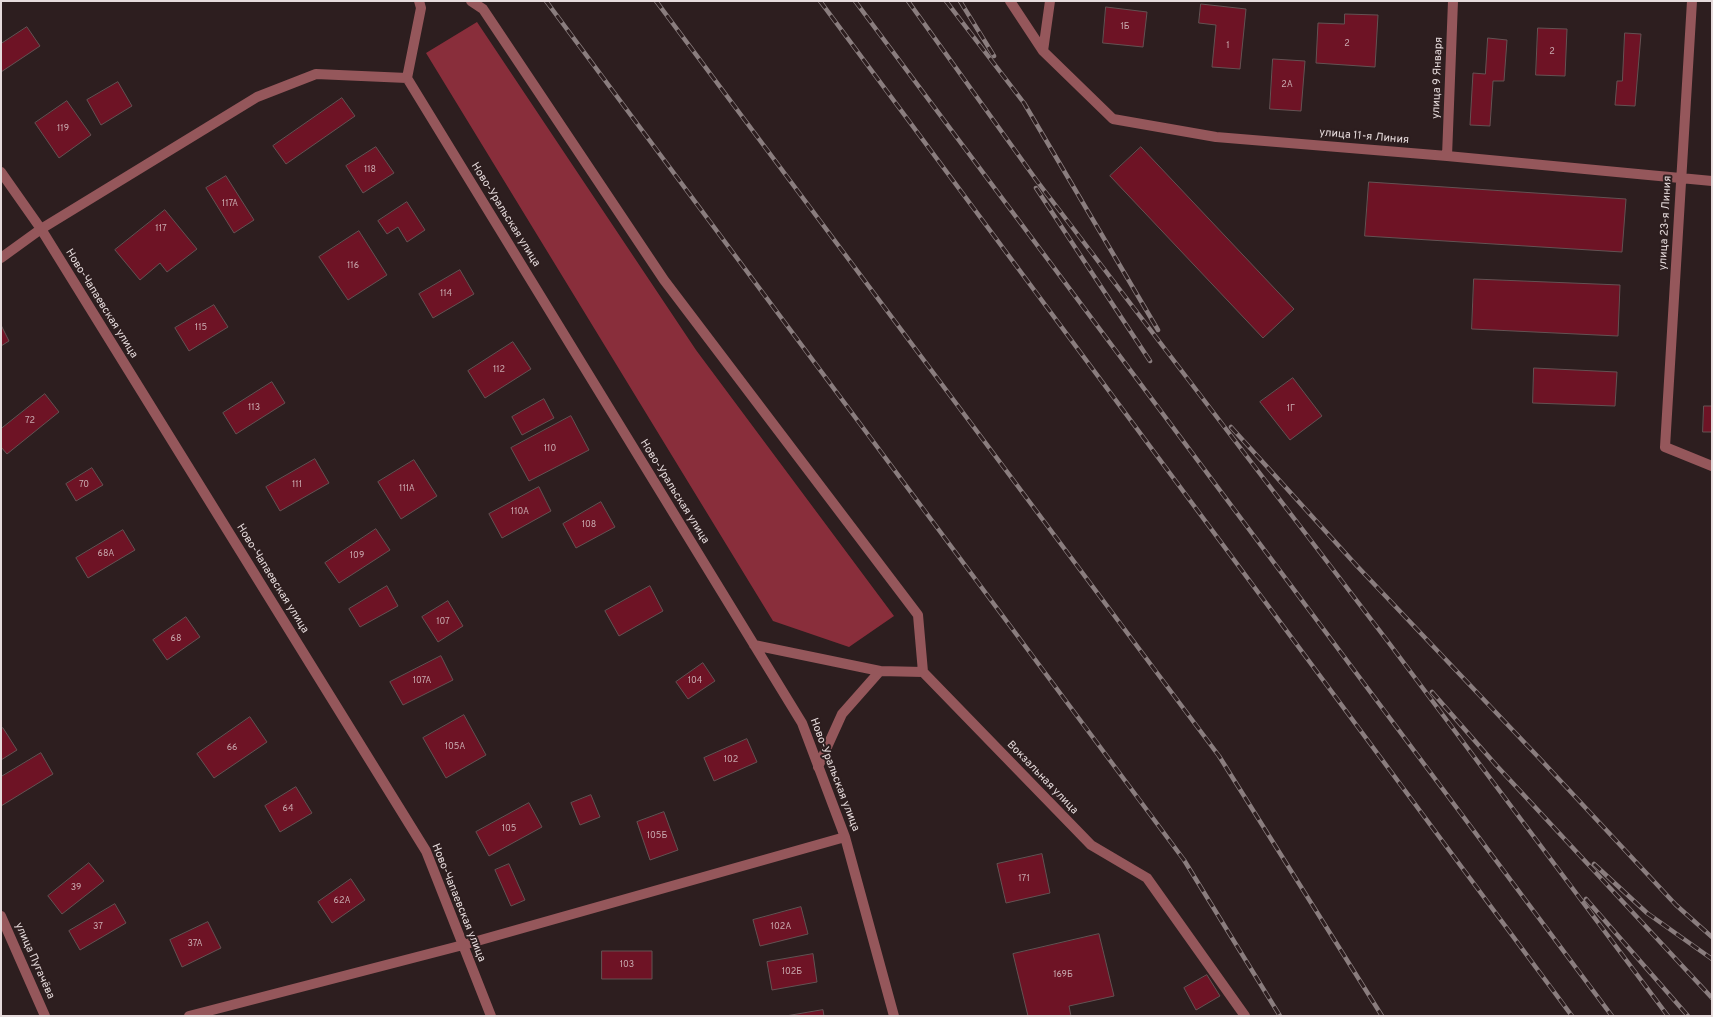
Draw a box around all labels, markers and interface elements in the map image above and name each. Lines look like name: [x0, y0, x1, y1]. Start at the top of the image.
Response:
house number: 1Б: [1120, 22, 1130, 32]
street label: улица 9 Января: [1430, 37, 1446, 119]
house number: 2: [1344, 39, 1350, 49]
house number: 1: [1226, 41, 1230, 51]
house number: 2: [1549, 47, 1555, 57]
house number: 2А: [1281, 80, 1293, 90]
house number: 119: [57, 124, 69, 134]
street label: улица 11-я Линия: [1319, 126, 1409, 148]
street label: Ново-Уральская улица: [468, 160, 542, 270]
house number: 118: [364, 165, 376, 175]
street label: улица 23-я Линия: [1657, 175, 1675, 271]
house number: 117А: [222, 199, 238, 209]
house number: 117: [155, 224, 167, 234]
street label: Ново-Чапаевская улица: [62, 247, 140, 361]
house number: 116: [347, 261, 359, 271]
house number: 114: [440, 289, 452, 299]
house number: 115: [195, 323, 207, 333]
house number: 112: [493, 365, 505, 375]
house number: 113: [248, 403, 260, 413]
house number: 1Г: [1287, 404, 1295, 414]
house number: 72: [25, 416, 35, 426]
street label: Ново-Уральская улица: [637, 437, 711, 547]
house number: 110: [544, 444, 556, 454]
house number: 70: [79, 480, 89, 490]
house number: 111: [292, 480, 302, 490]
house number: 111А: [399, 484, 415, 494]
house number: 110А: [511, 507, 529, 517]
house number: 108: [582, 520, 596, 530]
street label: Ново-Чапаевская улица: [233, 522, 311, 636]
house number: 68А: [98, 549, 114, 559]
house number: 109: [350, 551, 364, 561]
house number: 107: [436, 617, 450, 627]
house number: 68: [171, 634, 181, 644]
house number: 107А: [413, 676, 431, 686]
house number: 104: [688, 676, 702, 686]
street label: Ново-Уральская улица: [806, 716, 862, 834]
street label: Вокзальная улица: [1004, 739, 1080, 817]
house number: 105А: [445, 742, 465, 752]
house number: 66: [227, 743, 237, 753]
house number: 102: [724, 755, 738, 765]
house number: 64: [283, 804, 293, 814]
house number: 105: [502, 824, 516, 834]
house number: 105Б: [647, 831, 667, 841]
street label: Ново-Чапаевская улица: [428, 842, 488, 964]
house number: 171: [1018, 874, 1030, 884]
house number: 39: [71, 883, 81, 893]
house number: 62А: [334, 896, 350, 906]
street label: улица Пугачёва: [11, 921, 57, 1001]
house number: 37: [93, 922, 103, 932]
house number: 102А: [771, 922, 791, 932]
house number: 37А: [187, 939, 203, 949]
house number: 103: [620, 960, 634, 970]
house number: 102Б: [782, 967, 802, 977]
house number: 169Б: [1053, 970, 1073, 980]

